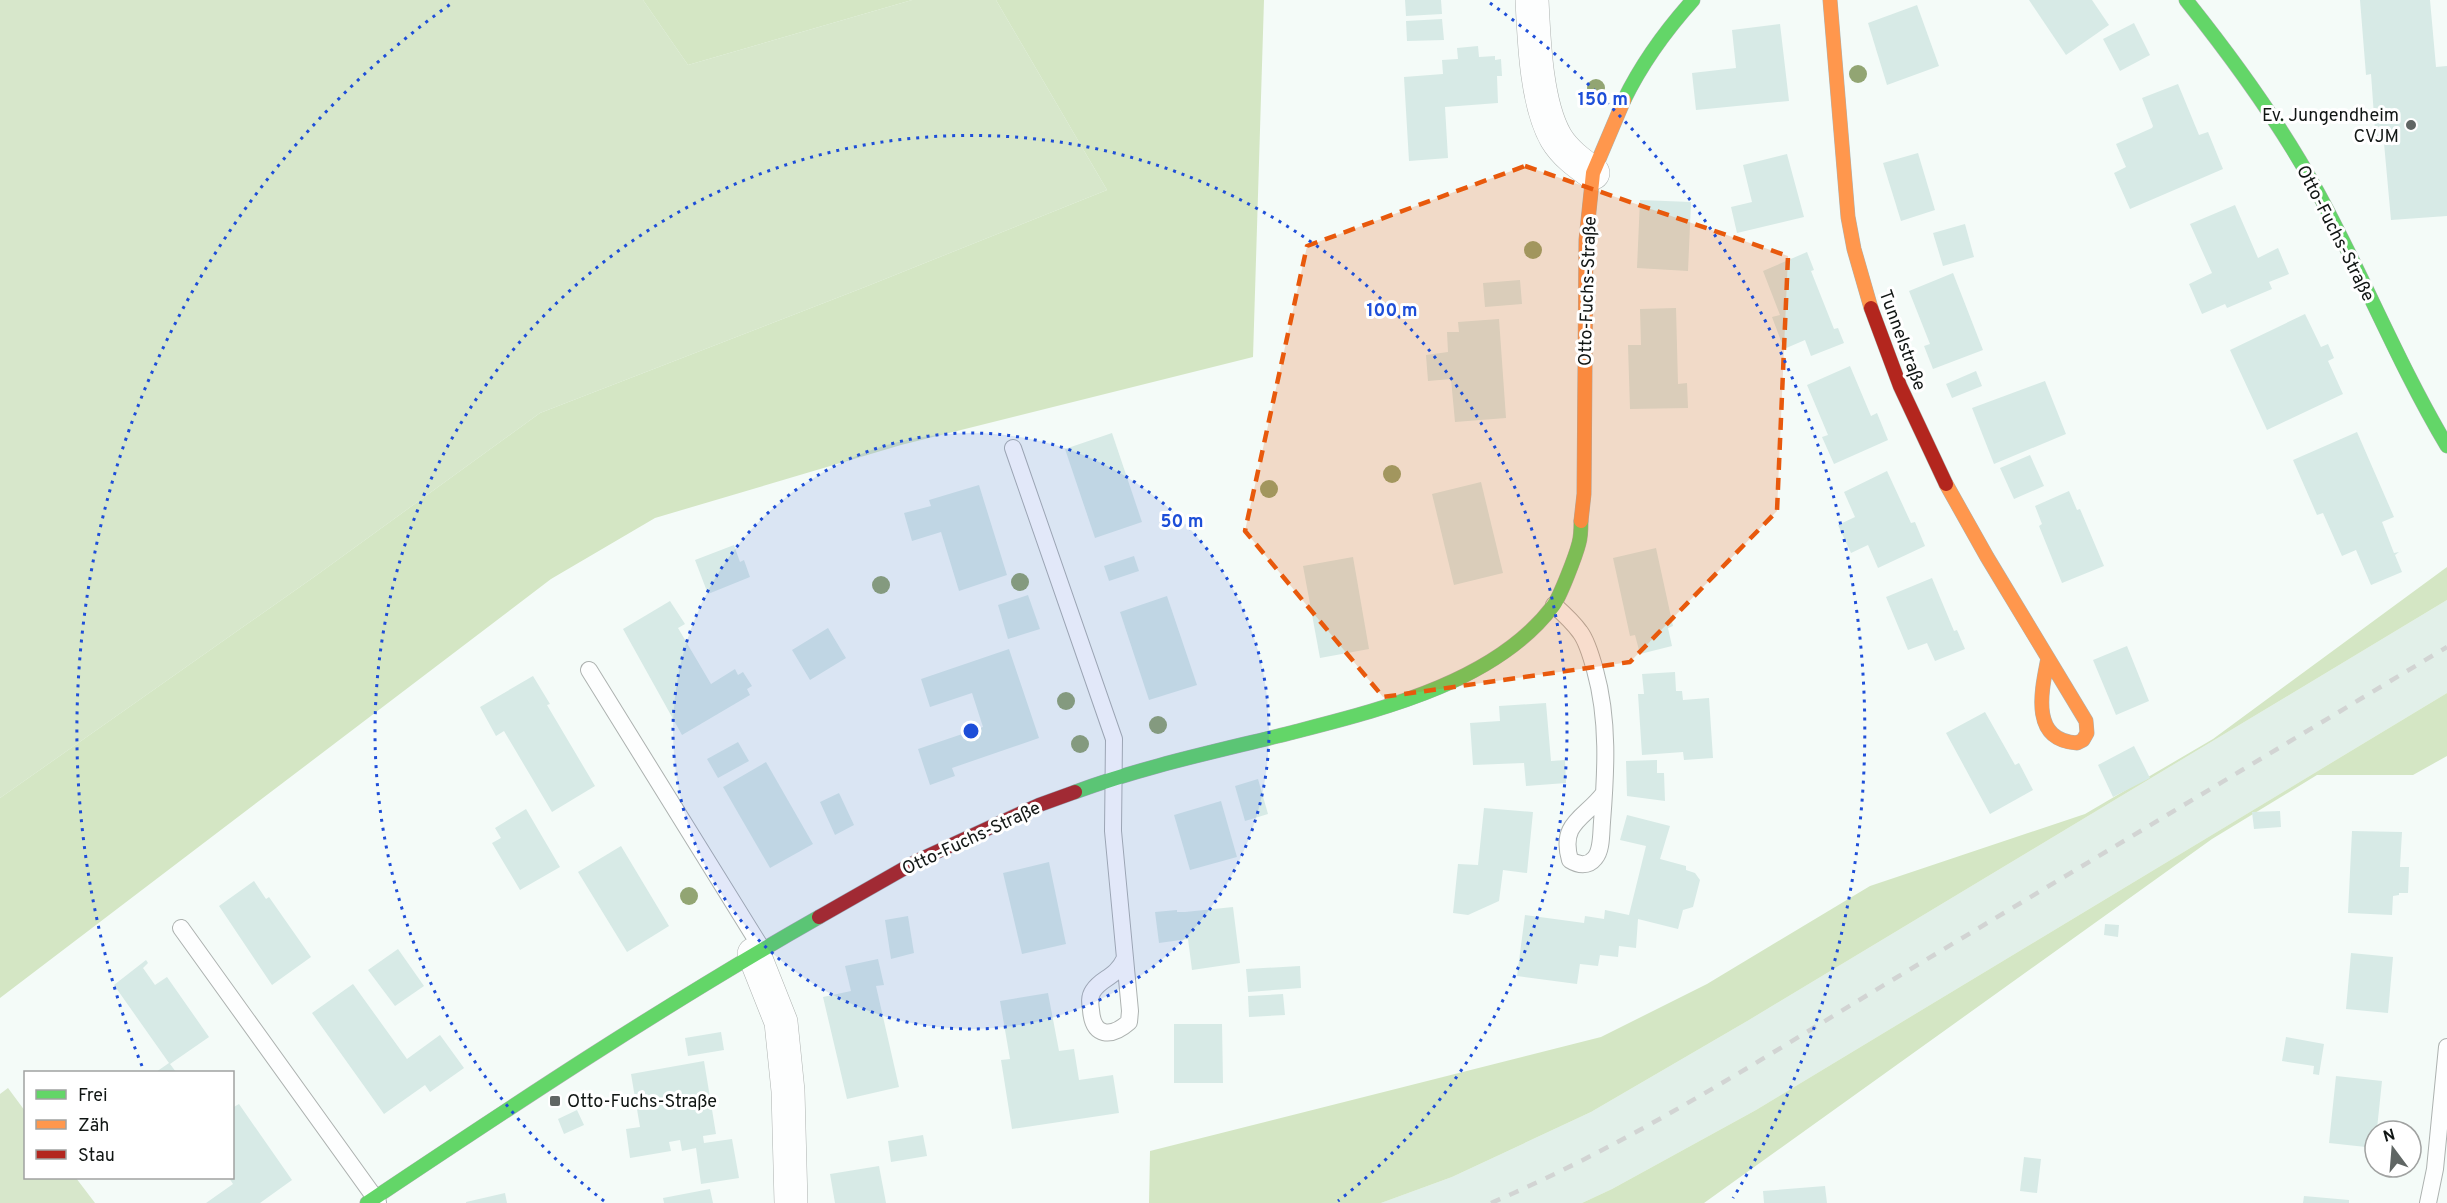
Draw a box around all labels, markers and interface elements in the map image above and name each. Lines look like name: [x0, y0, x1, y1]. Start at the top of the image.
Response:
text: 150 m: [1578, 89, 1628, 112]
place label: Ev. Jungendheim CVJM: [2262, 105, 2399, 149]
marker: Ev. Jungendheim CVJM: [2404, 118, 2418, 132]
street label: Otto-Fuchs-Straße: [2290, 162, 2379, 306]
street label: Otto-Fuchs-Straße: [1574, 216, 1603, 366]
street label: Tunnelstraße: [1873, 287, 1930, 394]
text: 100 m: [1366, 300, 1418, 323]
text: 50 m: [1160, 511, 1204, 534]
centre of rings: [961, 721, 981, 741]
street label: Otto-Fuchs-Straße: [899, 797, 1044, 881]
legend: [24, 1071, 234, 1179]
text: Frei: [78, 1085, 108, 1108]
place label: Otto-Fuchs-Straße: [567, 1091, 717, 1114]
marker: Otto-Fuchs-Straße: [548, 1094, 562, 1108]
text: Zäh: [78, 1115, 109, 1138]
north arrow: [2363, 1119, 2423, 1179]
text: N: [2381, 1125, 2398, 1148]
text: Stau: [78, 1145, 115, 1168]

